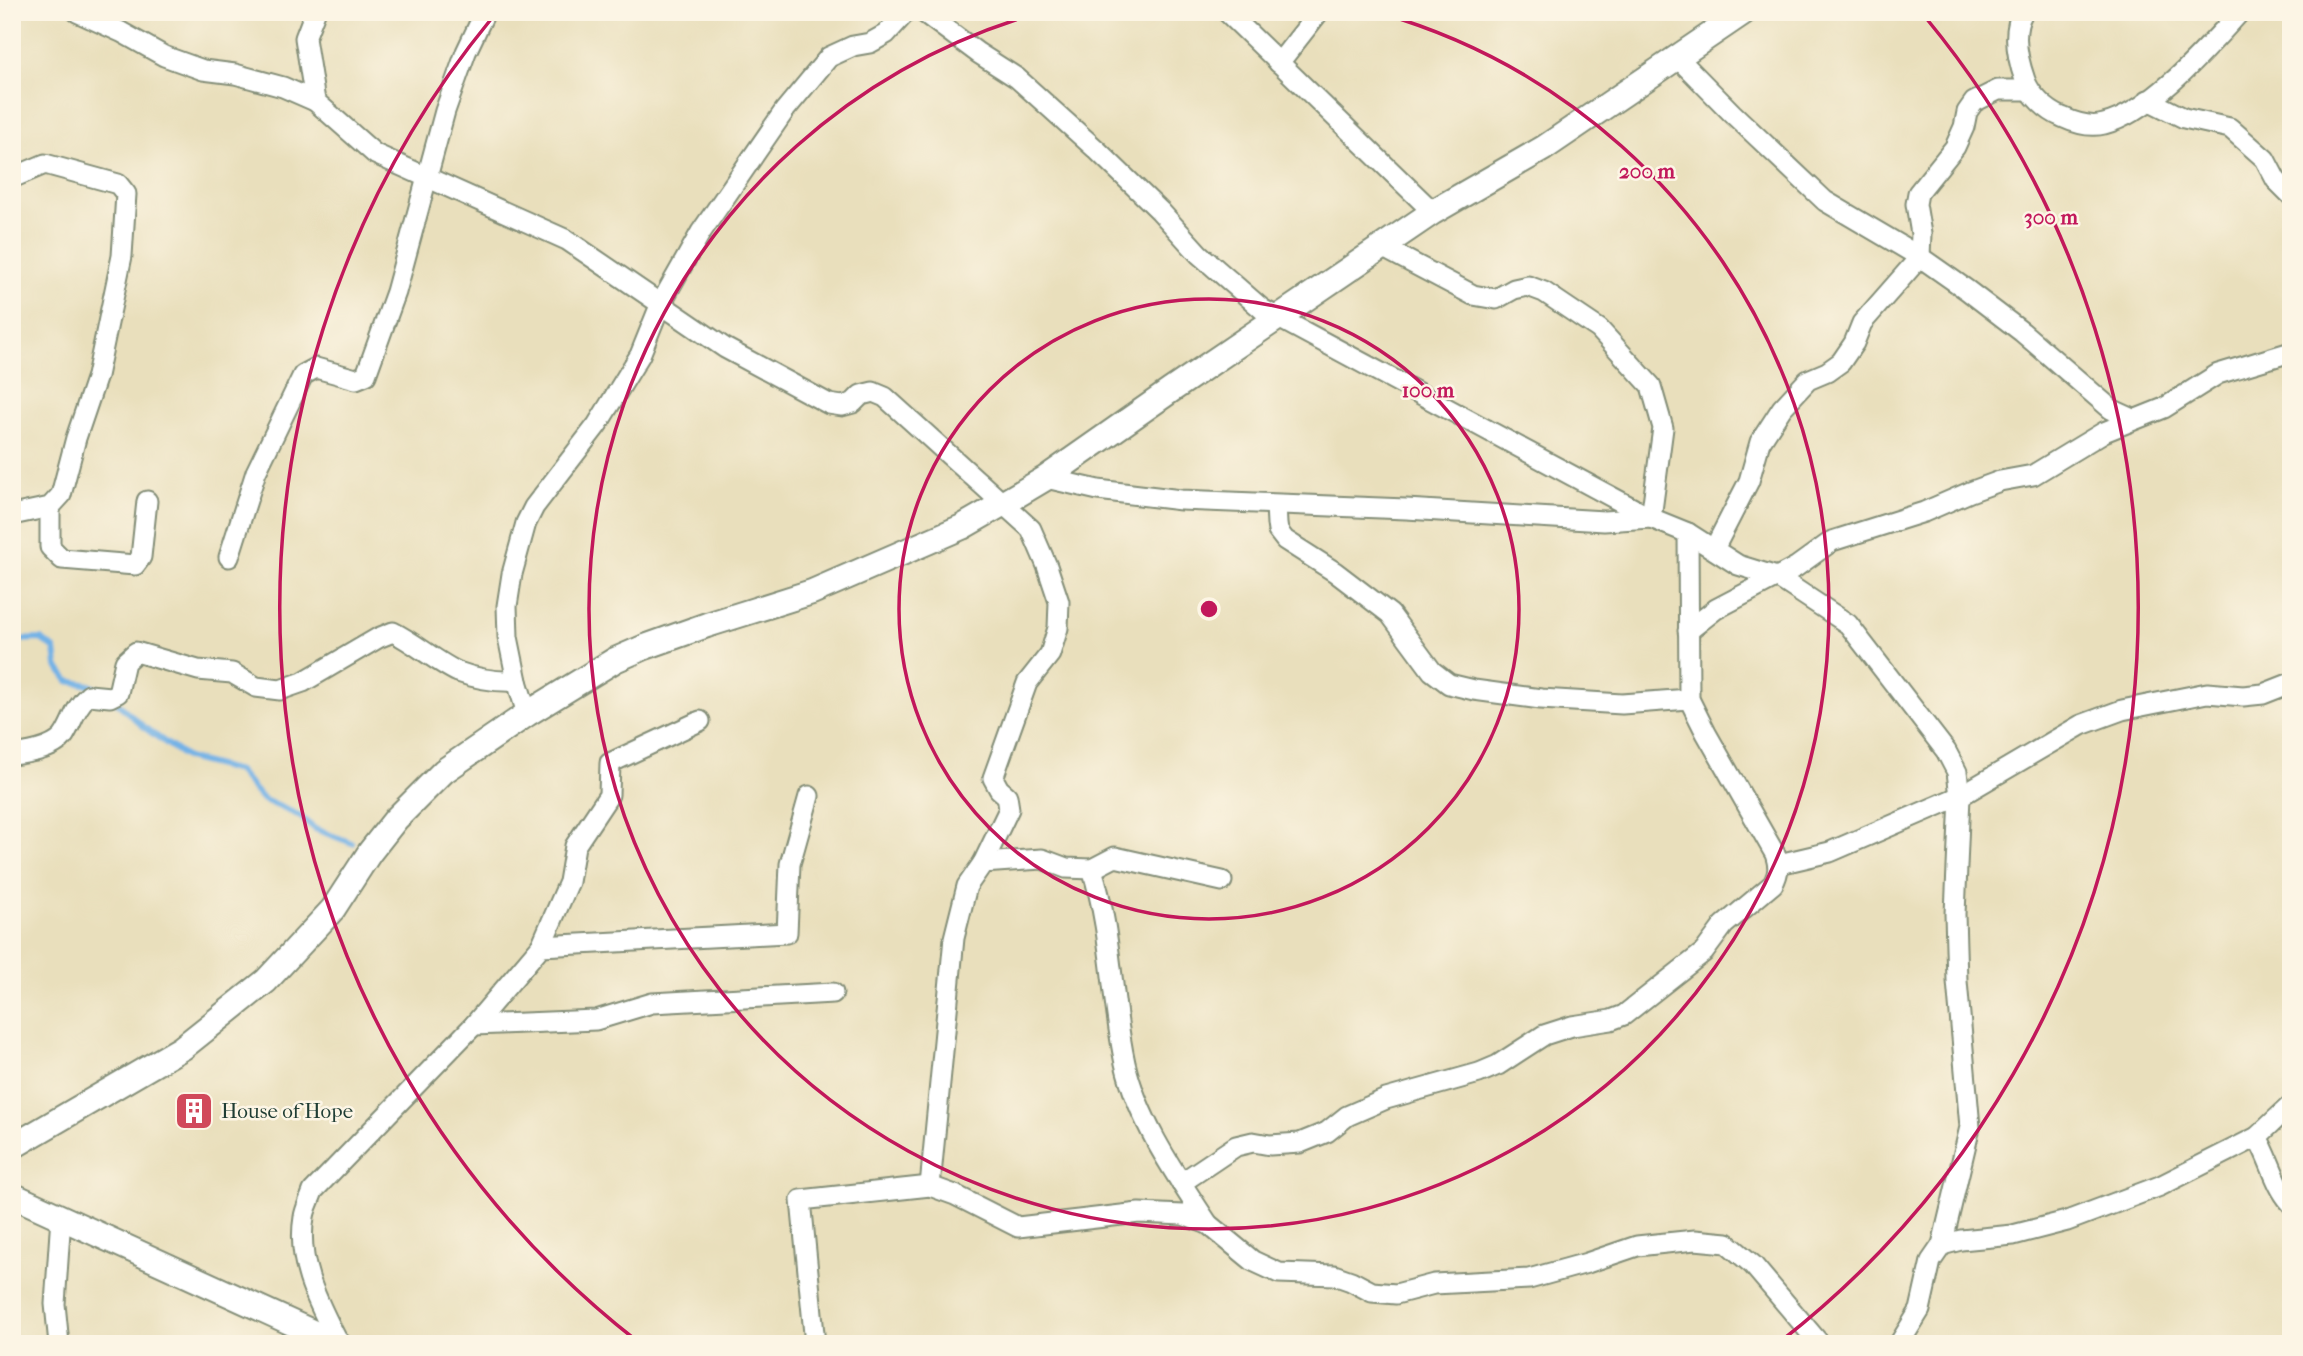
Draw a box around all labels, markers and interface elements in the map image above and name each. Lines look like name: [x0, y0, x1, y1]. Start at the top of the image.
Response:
text: 200 m: [1619, 159, 1676, 183]
text: 300 m: [2024, 205, 2078, 229]
text: 100 m: [1402, 378, 1455, 402]
centre of rings: [1197, 597, 1221, 621]
building icon: House of Hope: [173, 1090, 215, 1132]
place label: House of Hope: [221, 1099, 353, 1123]

